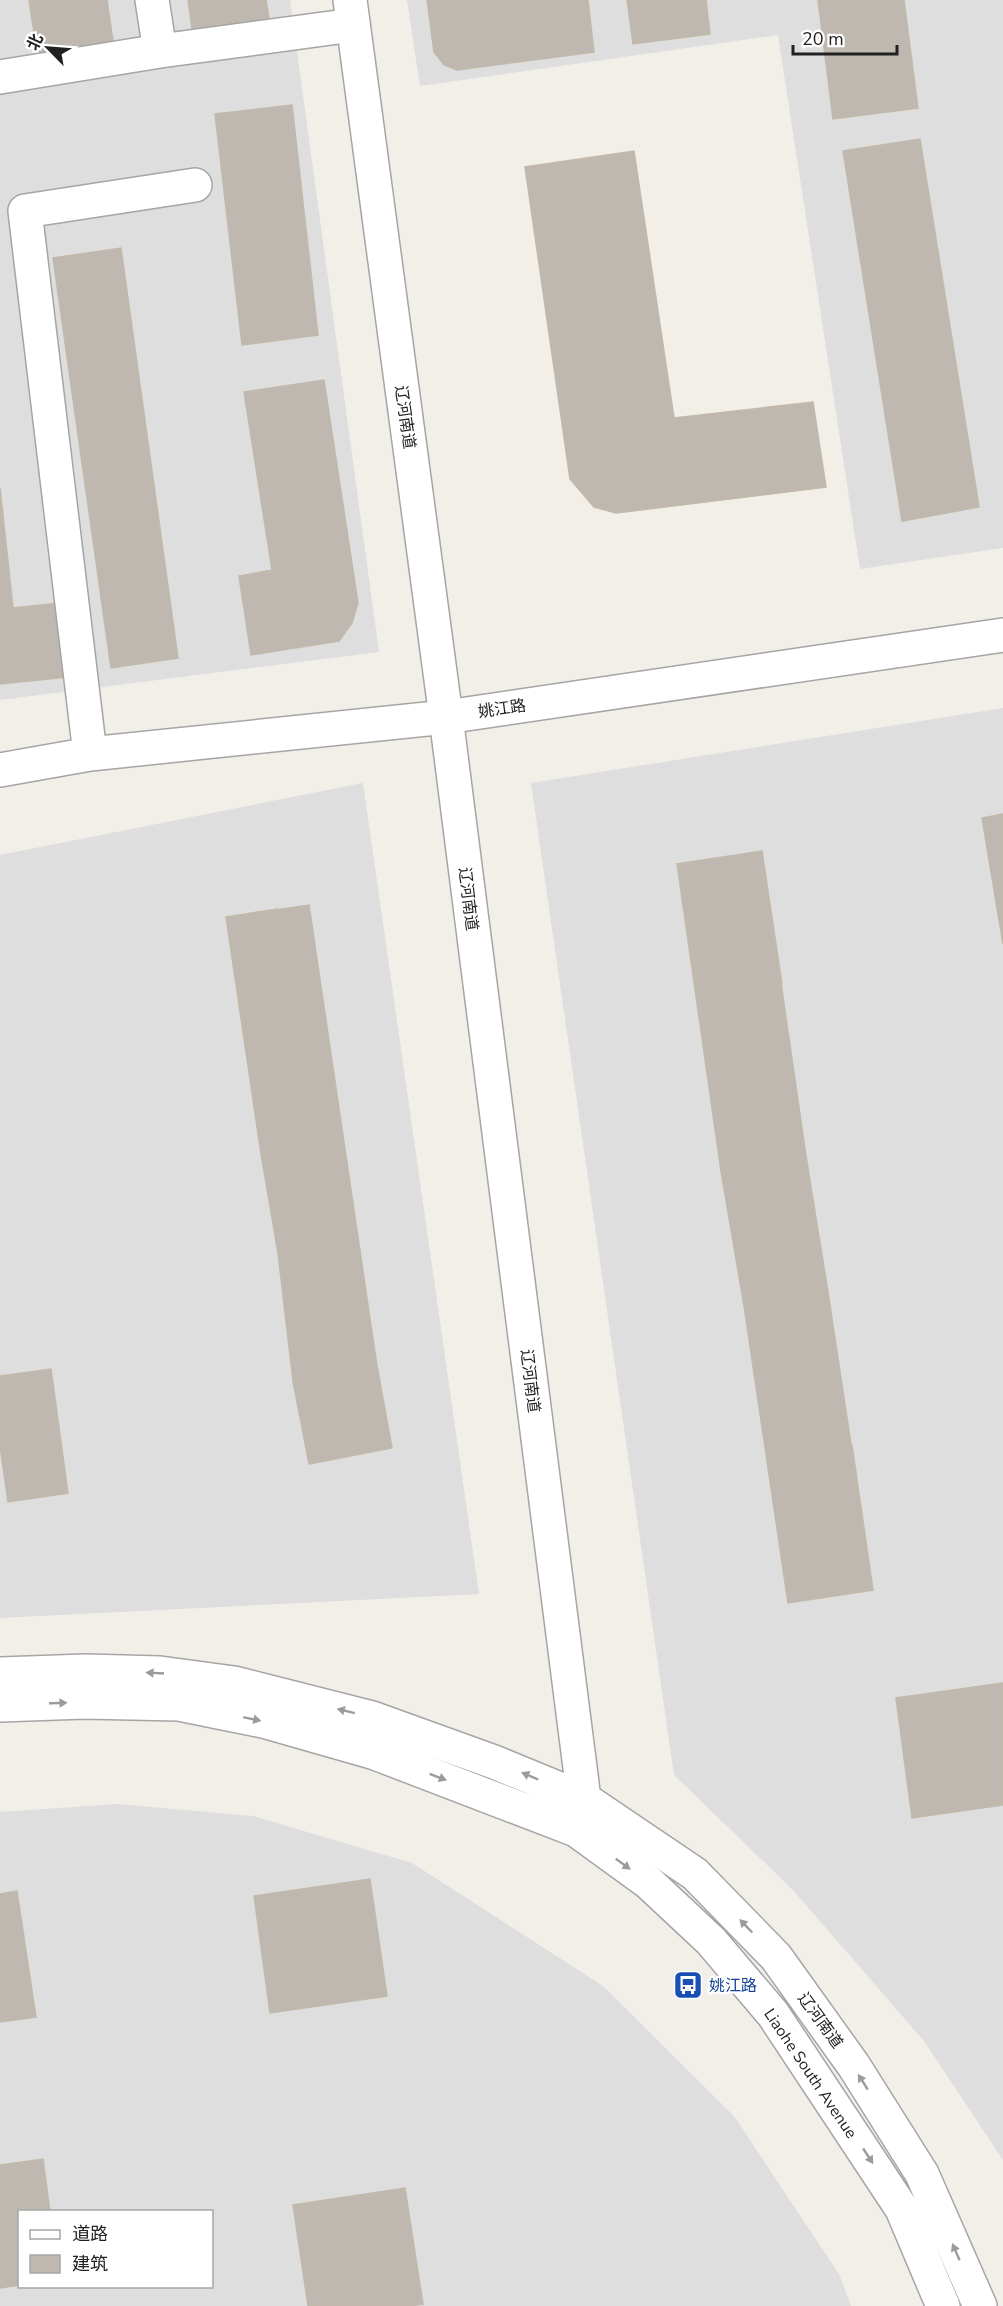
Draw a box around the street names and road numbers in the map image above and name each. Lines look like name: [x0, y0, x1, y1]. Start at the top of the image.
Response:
street label: 辽河南道: [390, 384, 420, 450]
street label: 姚江路: [477, 695, 527, 723]
street label: 辽河南道: [453, 866, 483, 932]
street label: 辽河南道: [515, 1348, 545, 1414]
street label: 辽河南道: [792, 1988, 848, 2053]
street label: Liaohe South Avenue: [758, 2004, 862, 2143]

